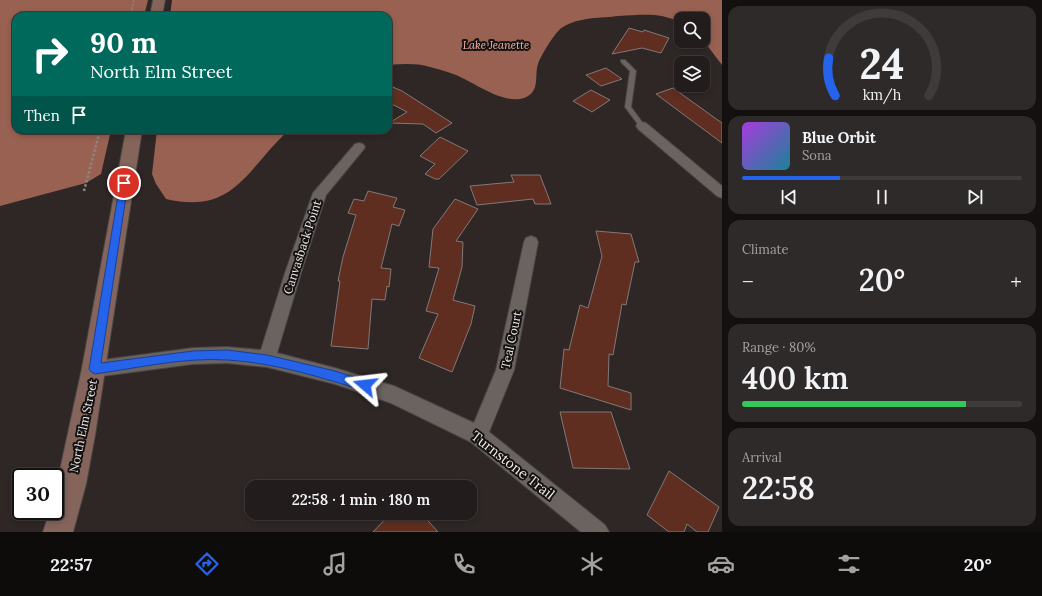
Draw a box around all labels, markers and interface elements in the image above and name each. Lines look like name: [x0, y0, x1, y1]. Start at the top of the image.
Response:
map controls: [674, 12, 710, 92]
button: search: [674, 12, 710, 48]
text: 90 m: [90, 25, 157, 61]
icon: right: [24, 28, 76, 80]
text: 24: [860, 37, 904, 90]
water label: Lake Jeanette: [463, 38, 529, 52]
button: layers: [674, 56, 710, 92]
text: North Elm Street: [90, 60, 232, 83]
text: km/h: [863, 86, 902, 105]
icon: arrive: [68, 104, 90, 126]
text: Then: [24, 106, 60, 125]
text: Blue Orbit: [802, 128, 876, 147]
text: Sona: [802, 147, 832, 164]
pin: [107, 166, 141, 200]
icon: arrive: [113, 172, 135, 194]
icon: previous: [778, 186, 800, 208]
icon: pause: [871, 186, 893, 208]
icon: next: [964, 186, 986, 208]
street label: Canvasback Point: [280, 198, 324, 296]
text: Climate: [742, 241, 789, 258]
text: 20°: [859, 261, 905, 299]
text: −: [742, 267, 754, 295]
text: +: [1010, 267, 1022, 295]
street label: Teal Court: [498, 309, 525, 370]
text: Range · 80%: [742, 339, 816, 356]
text: 400 km: [742, 359, 849, 397]
position arrow: [344, 364, 386, 406]
street label: North Elm Street: [66, 378, 100, 474]
street label: Turnstone Trail: [468, 427, 559, 503]
text: Arrival: [742, 449, 782, 466]
speed limit sign: 30: [12, 468, 64, 520]
text: 22:58: [742, 469, 815, 507]
text: 22:58 · 1 min · 180 m: [292, 490, 430, 509]
icon: directions: [193, 550, 221, 578]
icon: music: [321, 550, 349, 578]
icon: phone: [450, 550, 478, 578]
icon: climate: [578, 550, 606, 578]
icon: car: [707, 550, 735, 578]
icon: filters: [835, 550, 863, 578]
text: 22:57: [50, 553, 92, 576]
text: 20°: [964, 553, 992, 576]

